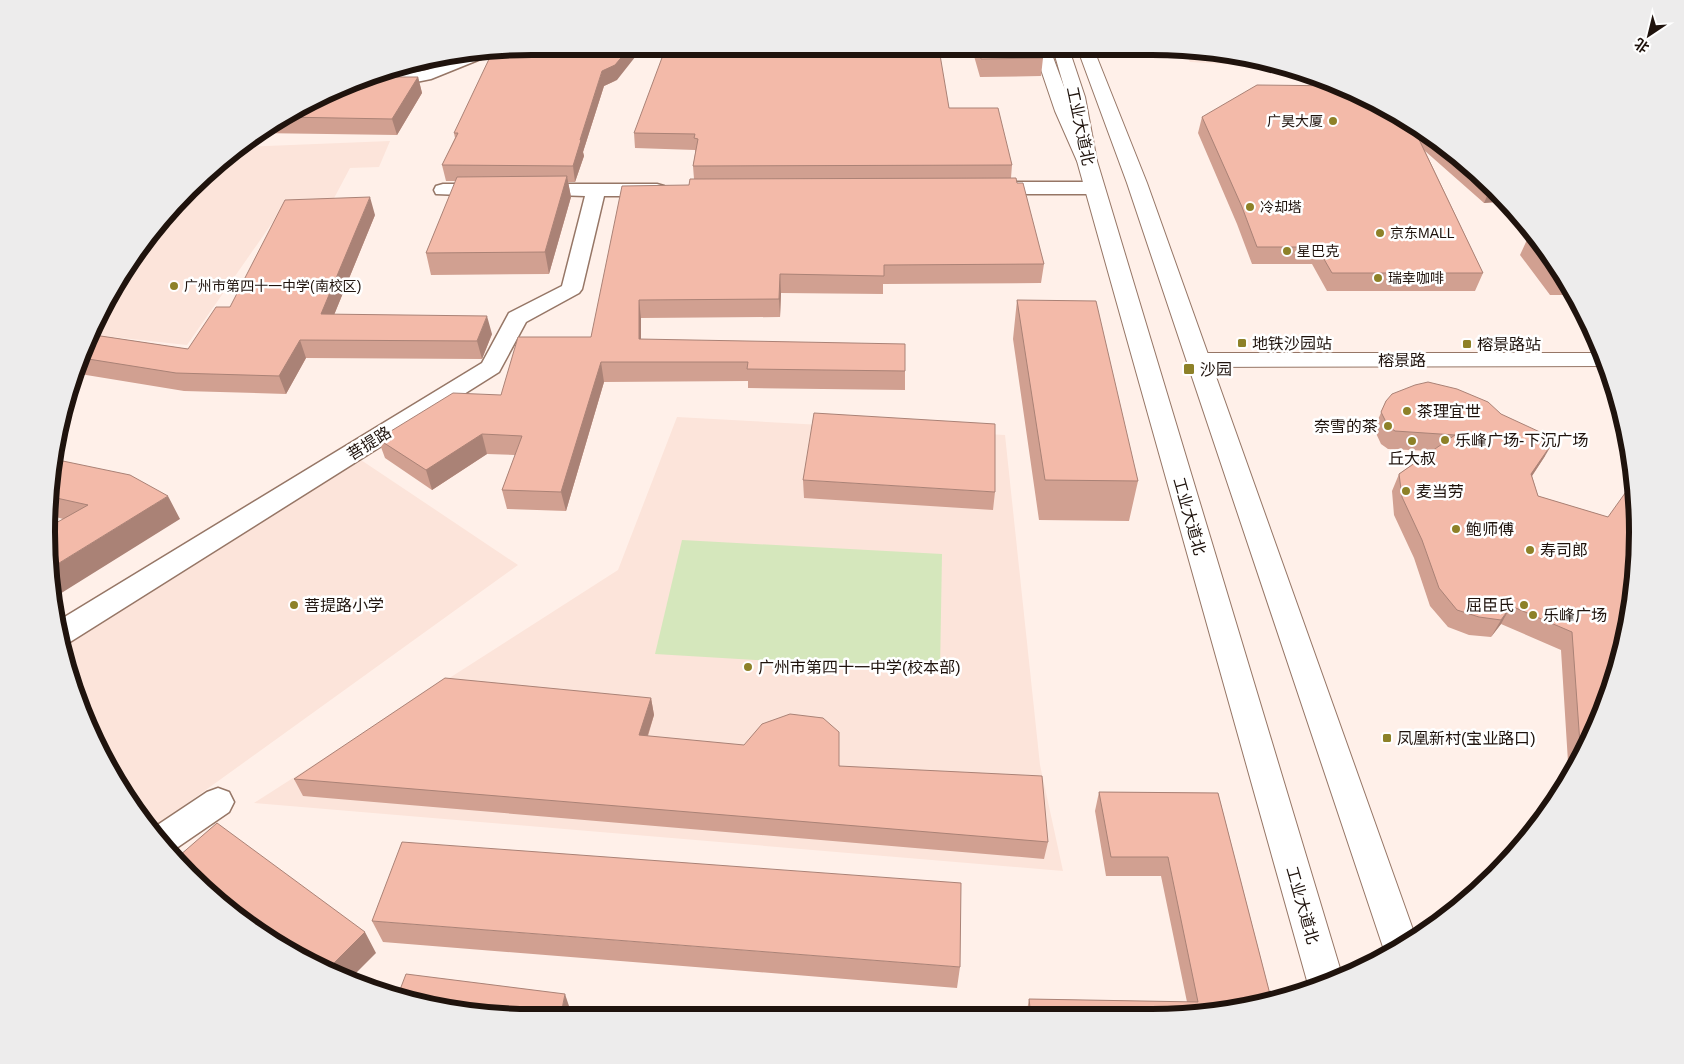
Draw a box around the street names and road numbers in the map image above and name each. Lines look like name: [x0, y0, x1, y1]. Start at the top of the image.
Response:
street label: 工业大道北: [1064, 85, 1097, 167]
street label: 榕景路: [1378, 352, 1426, 369]
street label: 菩提路: [344, 423, 394, 463]
street label: 工业大道北: [1170, 475, 1209, 557]
street label: 工业大道北: [1283, 864, 1322, 946]

